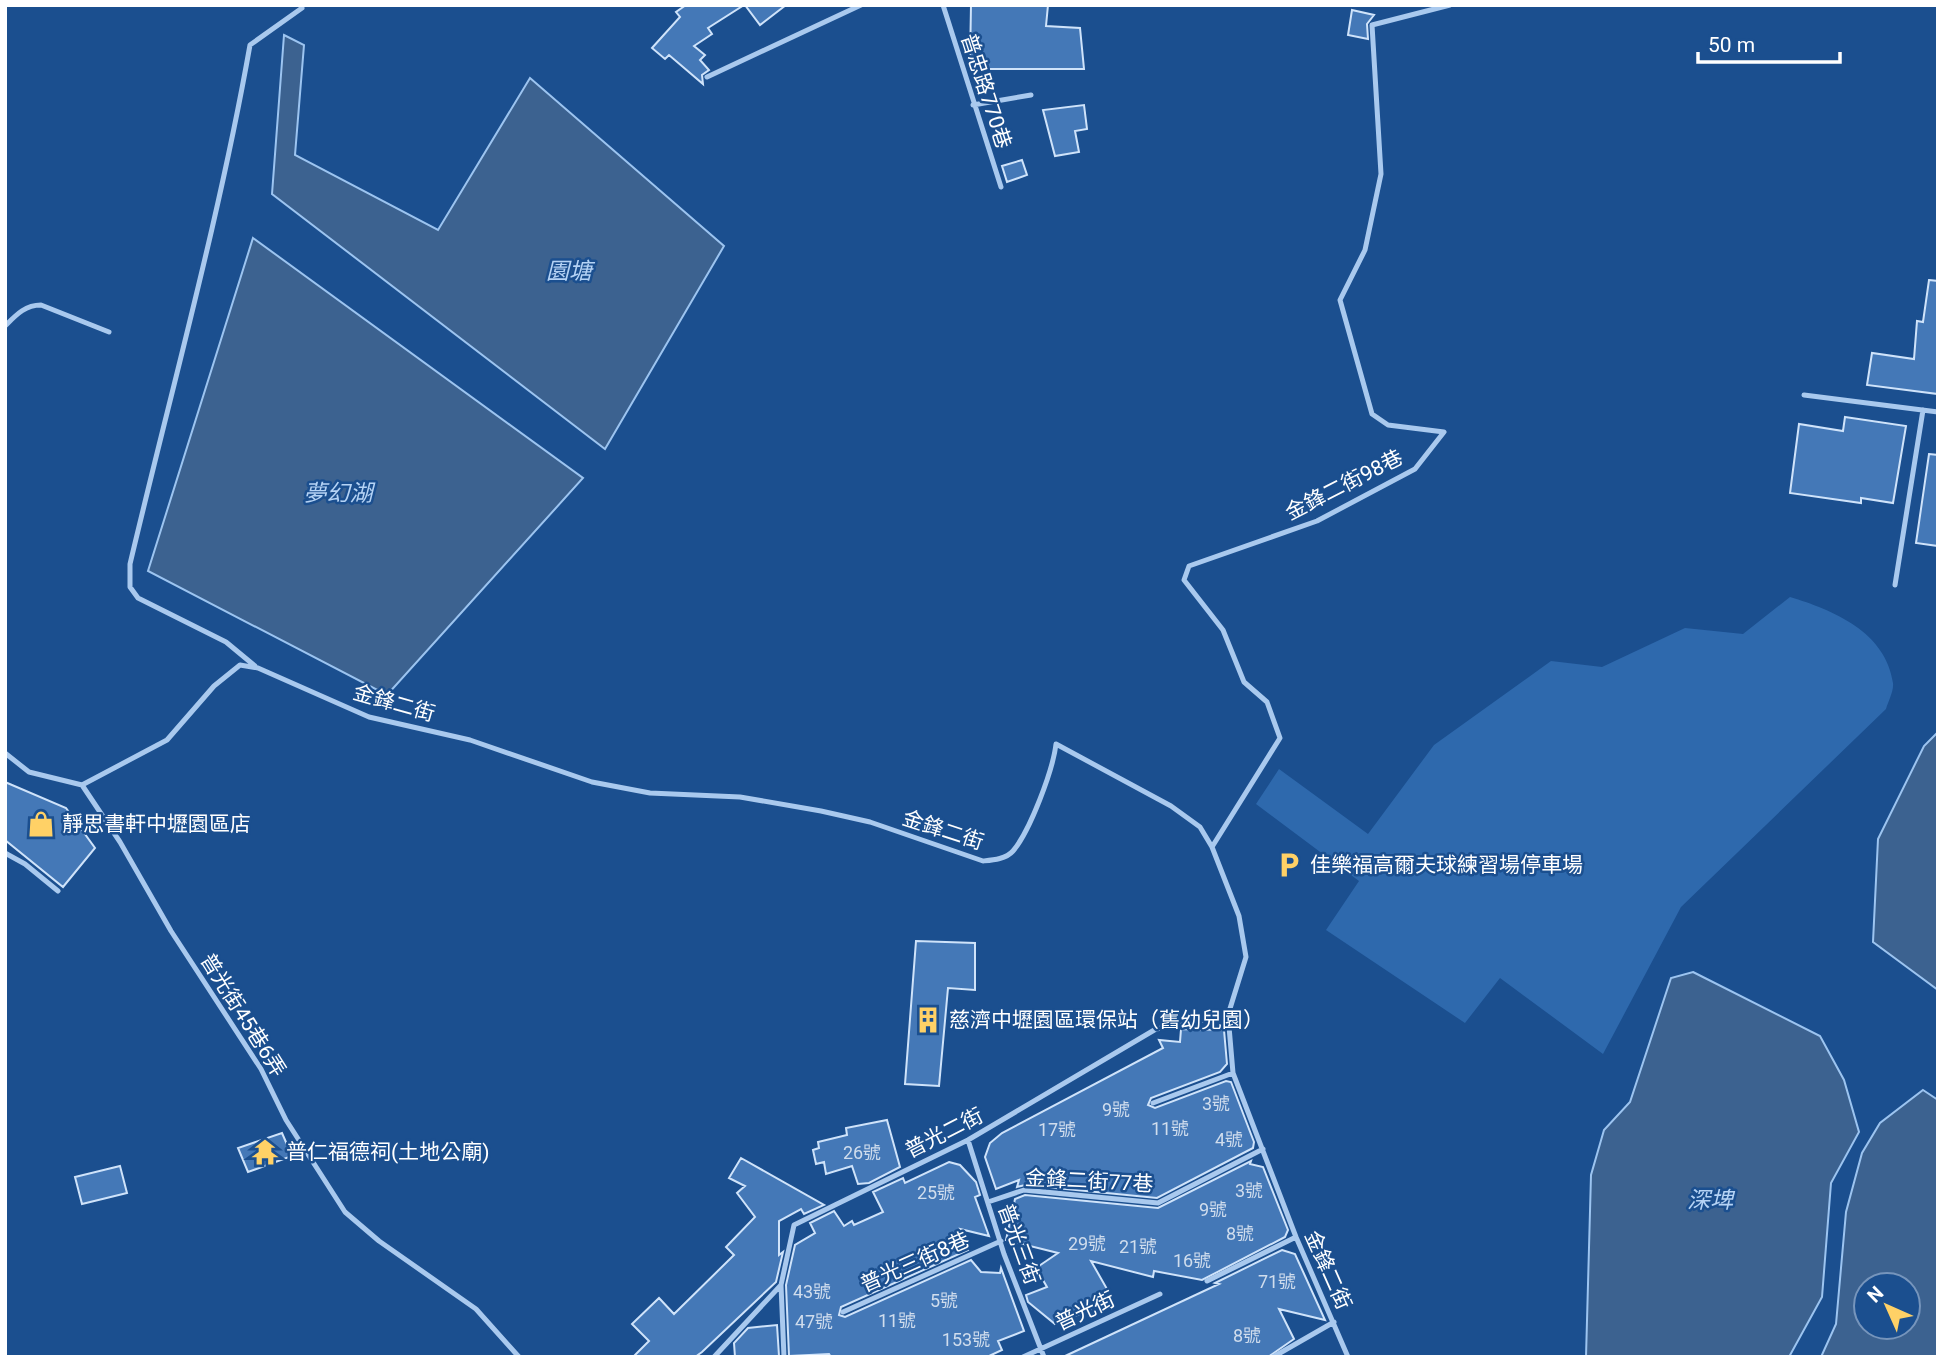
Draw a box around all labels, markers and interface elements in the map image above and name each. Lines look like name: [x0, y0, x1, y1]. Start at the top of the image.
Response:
scale bar: [1698, 21, 1840, 65]
street label: 普忠路770巷: [956, 31, 1016, 151]
text: 50 m: [1708, 33, 1755, 57]
water label: 園塘: [546, 258, 596, 285]
street label: 金鋒二街98巷: [1281, 445, 1407, 525]
water label: 夢幻湖: [304, 480, 376, 507]
street label: 金鋒二街: [350, 680, 438, 726]
street label: 金鋒二街: [899, 806, 987, 854]
shop icon: 靜思書軒中壢園區店: [26, 809, 56, 839]
place label: 靜思書軒中壢園區店: [62, 812, 251, 836]
parking icon: 佳樂福高爾夫球練習場停車場: [1274, 850, 1304, 880]
place label: 佳樂福高爾夫球練習場停車場: [1310, 853, 1583, 877]
street label: 普光街45巷6弄: [196, 949, 290, 1081]
building icon: 慈濟中壢園區環保站（舊幼兒園）: [913, 1005, 943, 1035]
place label: 慈濟中壢園區環保站（舊幼兒園）: [949, 1008, 1264, 1032]
house number: 3號: [1202, 1093, 1230, 1114]
house number: 9號: [1102, 1099, 1130, 1120]
street label: 普光二街: [901, 1103, 987, 1163]
house number: 11號: [1151, 1118, 1189, 1139]
house number: 17號: [1038, 1119, 1076, 1140]
house number: 4號: [1215, 1129, 1243, 1150]
temple icon: 普仁福德祠(土地公廟): [250, 1137, 280, 1167]
place label: 普仁福德祠(土地公廟): [286, 1140, 490, 1164]
house number: 26號: [843, 1142, 881, 1163]
street label: 金鋒二街77巷: [1024, 1166, 1154, 1196]
house number: 3號: [1235, 1180, 1263, 1201]
house number: 25號: [917, 1182, 955, 1203]
water label: 深埤: [1687, 1187, 1736, 1214]
house number: 9號: [1199, 1199, 1227, 1220]
street label: 普光三街: [993, 1200, 1045, 1288]
house number: 8號: [1226, 1223, 1254, 1244]
street label: 普光三街8巷: [857, 1227, 973, 1297]
street label: 金鋒二街: [1300, 1227, 1356, 1313]
house number: 29號: [1068, 1233, 1106, 1254]
house number: 21號: [1119, 1236, 1157, 1257]
house number: 16號: [1173, 1250, 1211, 1271]
house number: 71號: [1258, 1271, 1296, 1292]
north arrow: [1852, 1271, 1922, 1341]
house number: 43號: [793, 1281, 831, 1302]
text: N: [1862, 1281, 1888, 1307]
street label: 普光街: [1051, 1287, 1119, 1335]
house number: 5號: [930, 1290, 958, 1311]
house number: 11號: [878, 1310, 916, 1331]
house number: 47號: [795, 1311, 833, 1332]
house number: 8號: [1233, 1325, 1261, 1346]
house number: 153號: [942, 1329, 990, 1350]

